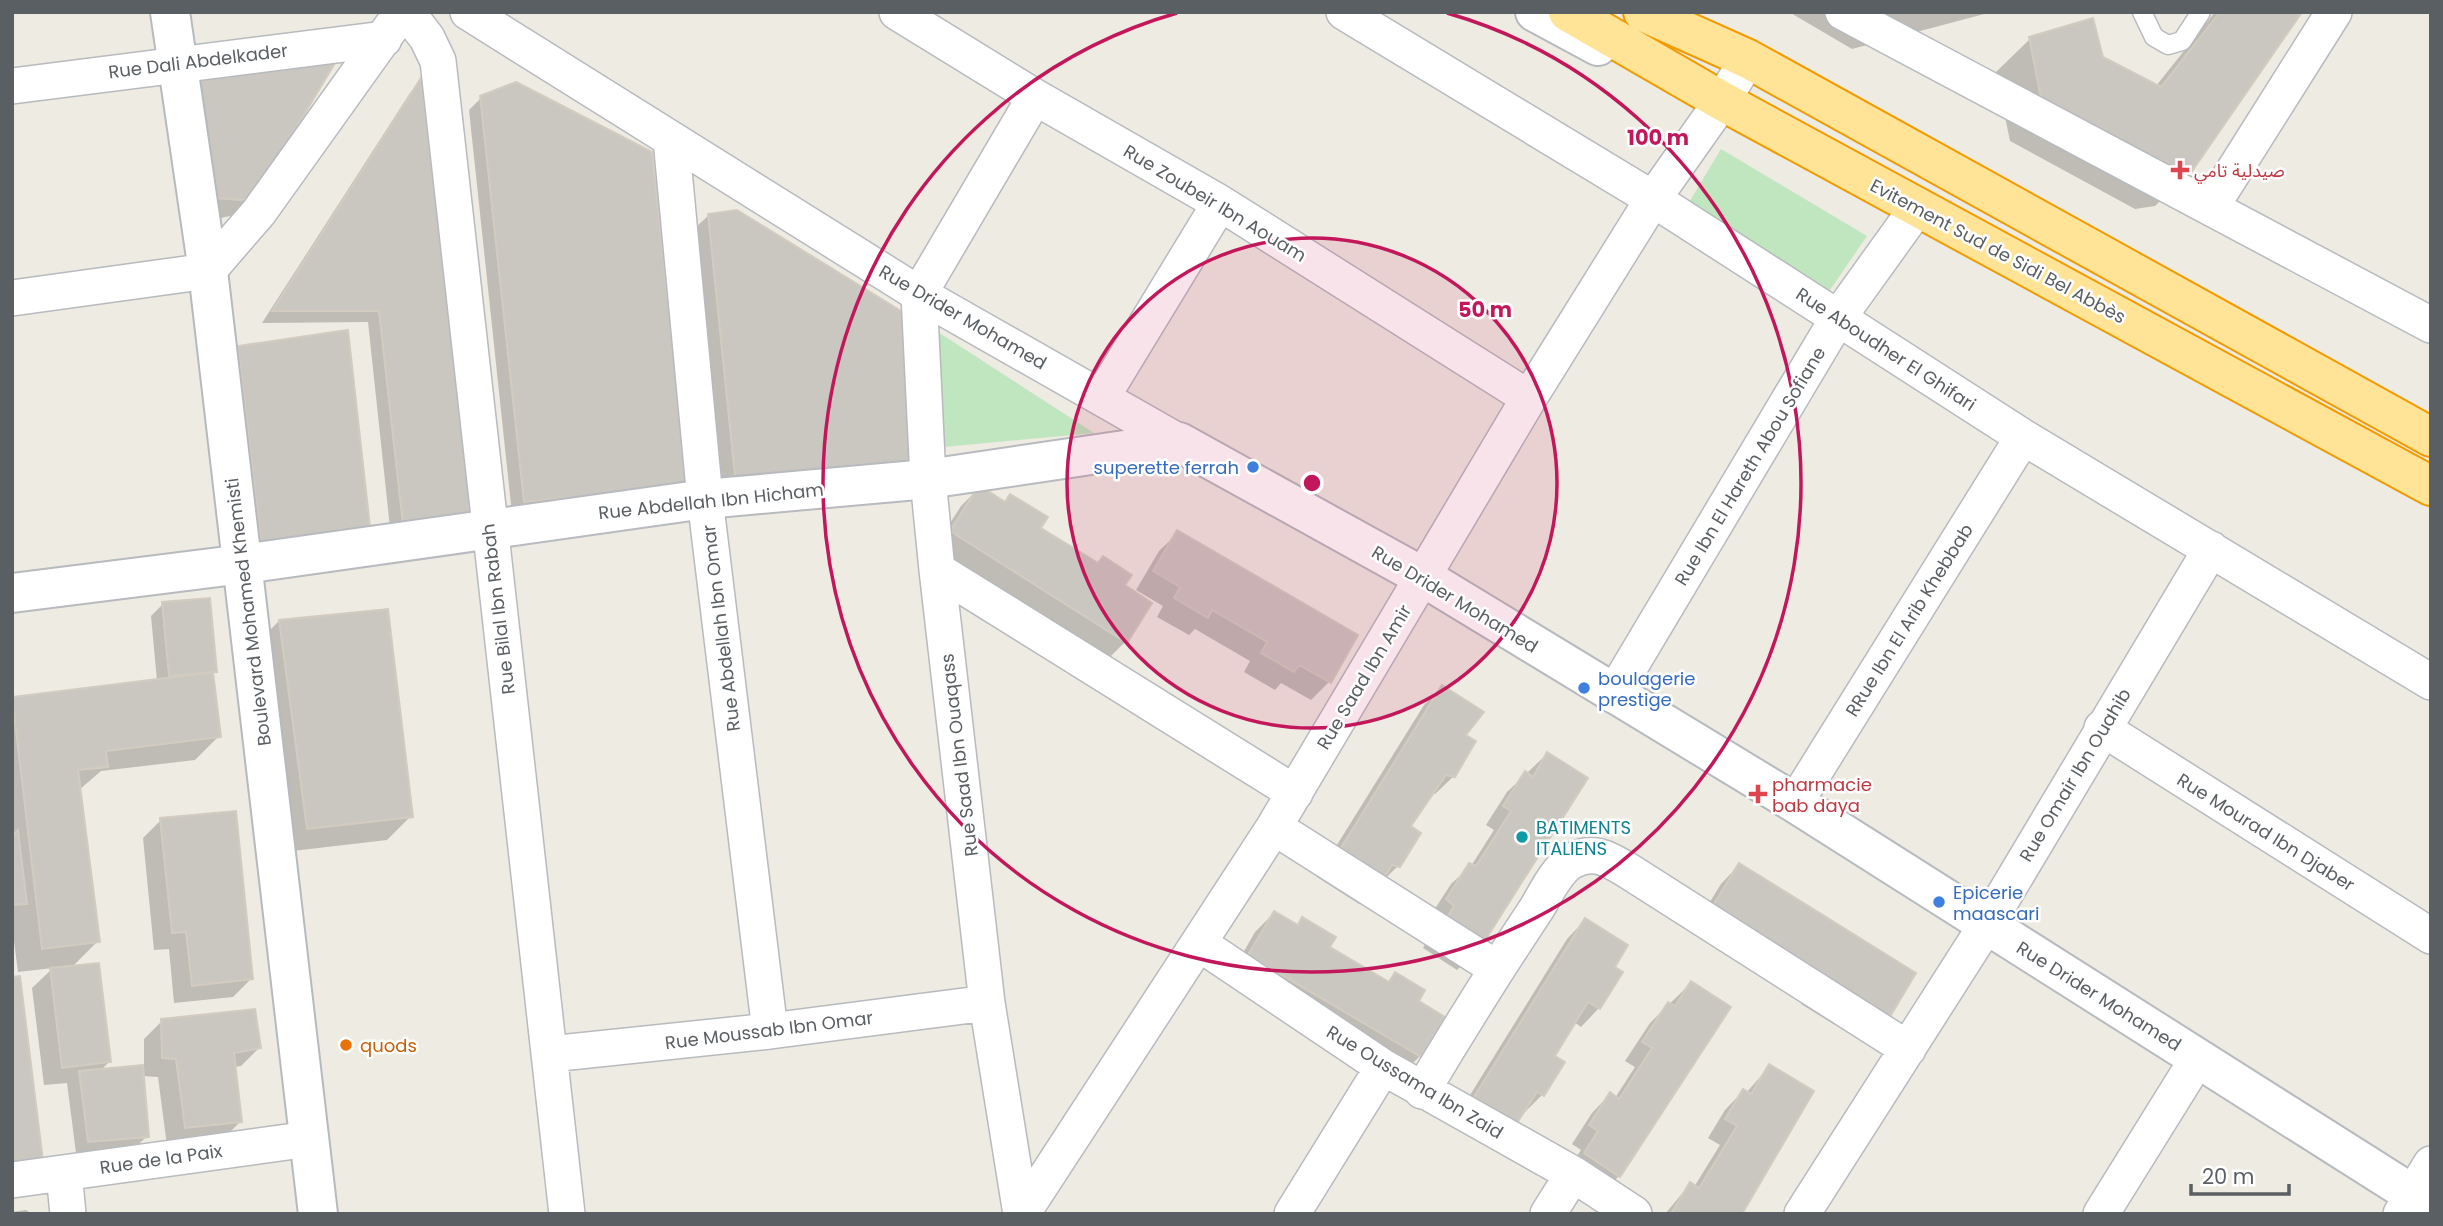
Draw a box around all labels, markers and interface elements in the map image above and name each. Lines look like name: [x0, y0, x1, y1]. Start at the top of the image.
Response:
street label: Rue Dali Abdelkader: [107, 38, 289, 84]
text: 100 m: [1627, 123, 1689, 152]
street label: Rue Zoubeir Ibn Aouam: [1119, 138, 1311, 268]
place label: صيدلية تامي: [2194, 158, 2285, 184]
marker: صيدلية تامي: [2172, 162, 2188, 178]
street label: Evitement Sud de Sidi Bel Abbès: [1866, 173, 2130, 329]
street label: Rue Drider Mohamed: [875, 259, 1051, 375]
street label: Rue Aboudher El Ghifari: [1791, 281, 1981, 417]
text: 50 m: [1458, 295, 1512, 324]
street label: Rue Ibn El Hareth Abou Sofiane: [1669, 342, 1831, 590]
place label: superette ferrah: [1094, 455, 1239, 480]
marker: superette ferrah: [1245, 459, 1261, 475]
centre of rings: [1300, 471, 1324, 495]
street label: Boulevard Mohamed Khemisti: [219, 477, 277, 747]
street label: Rue Abdellah Ibn Hicham: [597, 477, 825, 525]
street label: RRue Ibn El Arib Khebbab: [1839, 519, 1979, 721]
street label: Rue Bilal Ibn Rabah: [475, 522, 521, 696]
street label: Rue Abdellah Ibn Omar: [696, 523, 746, 733]
street label: Rue Drider Mohamed: [1367, 539, 1543, 659]
street label: Rue Saad Ibn Amir: [1311, 600, 1417, 754]
street label: Rue Saad Ibn Ouaqass: [934, 652, 984, 858]
place label: boulagerie prestige: [1598, 666, 1695, 712]
marker: boulagerie prestige: [1576, 680, 1592, 696]
street label: Rue Omair Ibn Ouahib: [2013, 684, 2137, 866]
street label: Rue Mourad Ibn Djaber: [2172, 767, 2360, 897]
place label: pharmacie bab daya: [1772, 772, 1872, 818]
marker: pharmacie bab daya: [1750, 786, 1766, 802]
place label: BATIMENTS ITALIENS: [1536, 815, 1631, 861]
marker: BATIMENTS ITALIENS: [1514, 829, 1530, 845]
place label: Epicerie maascari: [1953, 880, 2040, 926]
marker: Epicerie maascari: [1931, 894, 1947, 910]
street label: Rue Drider Mohamed: [2012, 935, 2186, 1057]
street label: Rue Moussab Ibn Omar: [664, 1005, 875, 1055]
street label: Rue Oussama Ibn Zaid: [1322, 1019, 1508, 1145]
place label: quods: [360, 1033, 417, 1058]
marker: quods: [338, 1037, 354, 1053]
street label: Rue de la Paix: [98, 1138, 224, 1180]
scale bar: [2191, 1152, 2289, 1196]
text: 20 m: [2202, 1162, 2255, 1191]

